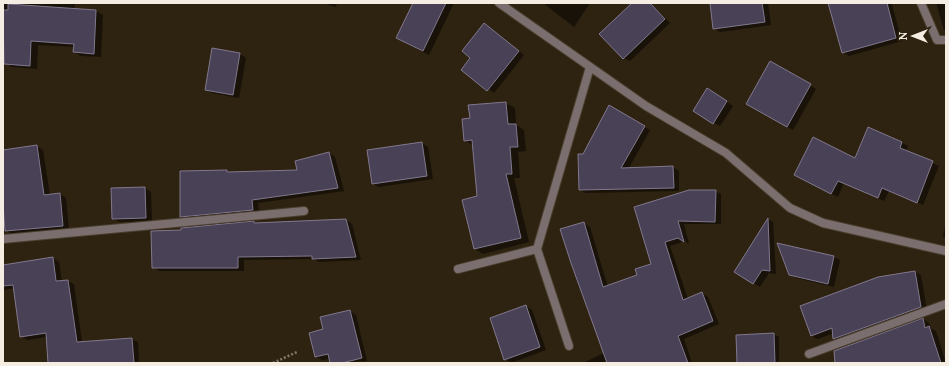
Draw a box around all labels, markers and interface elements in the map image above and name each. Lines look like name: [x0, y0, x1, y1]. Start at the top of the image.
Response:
north arrow: [893, 16, 933, 56]
text: N: [896, 31, 910, 40]

